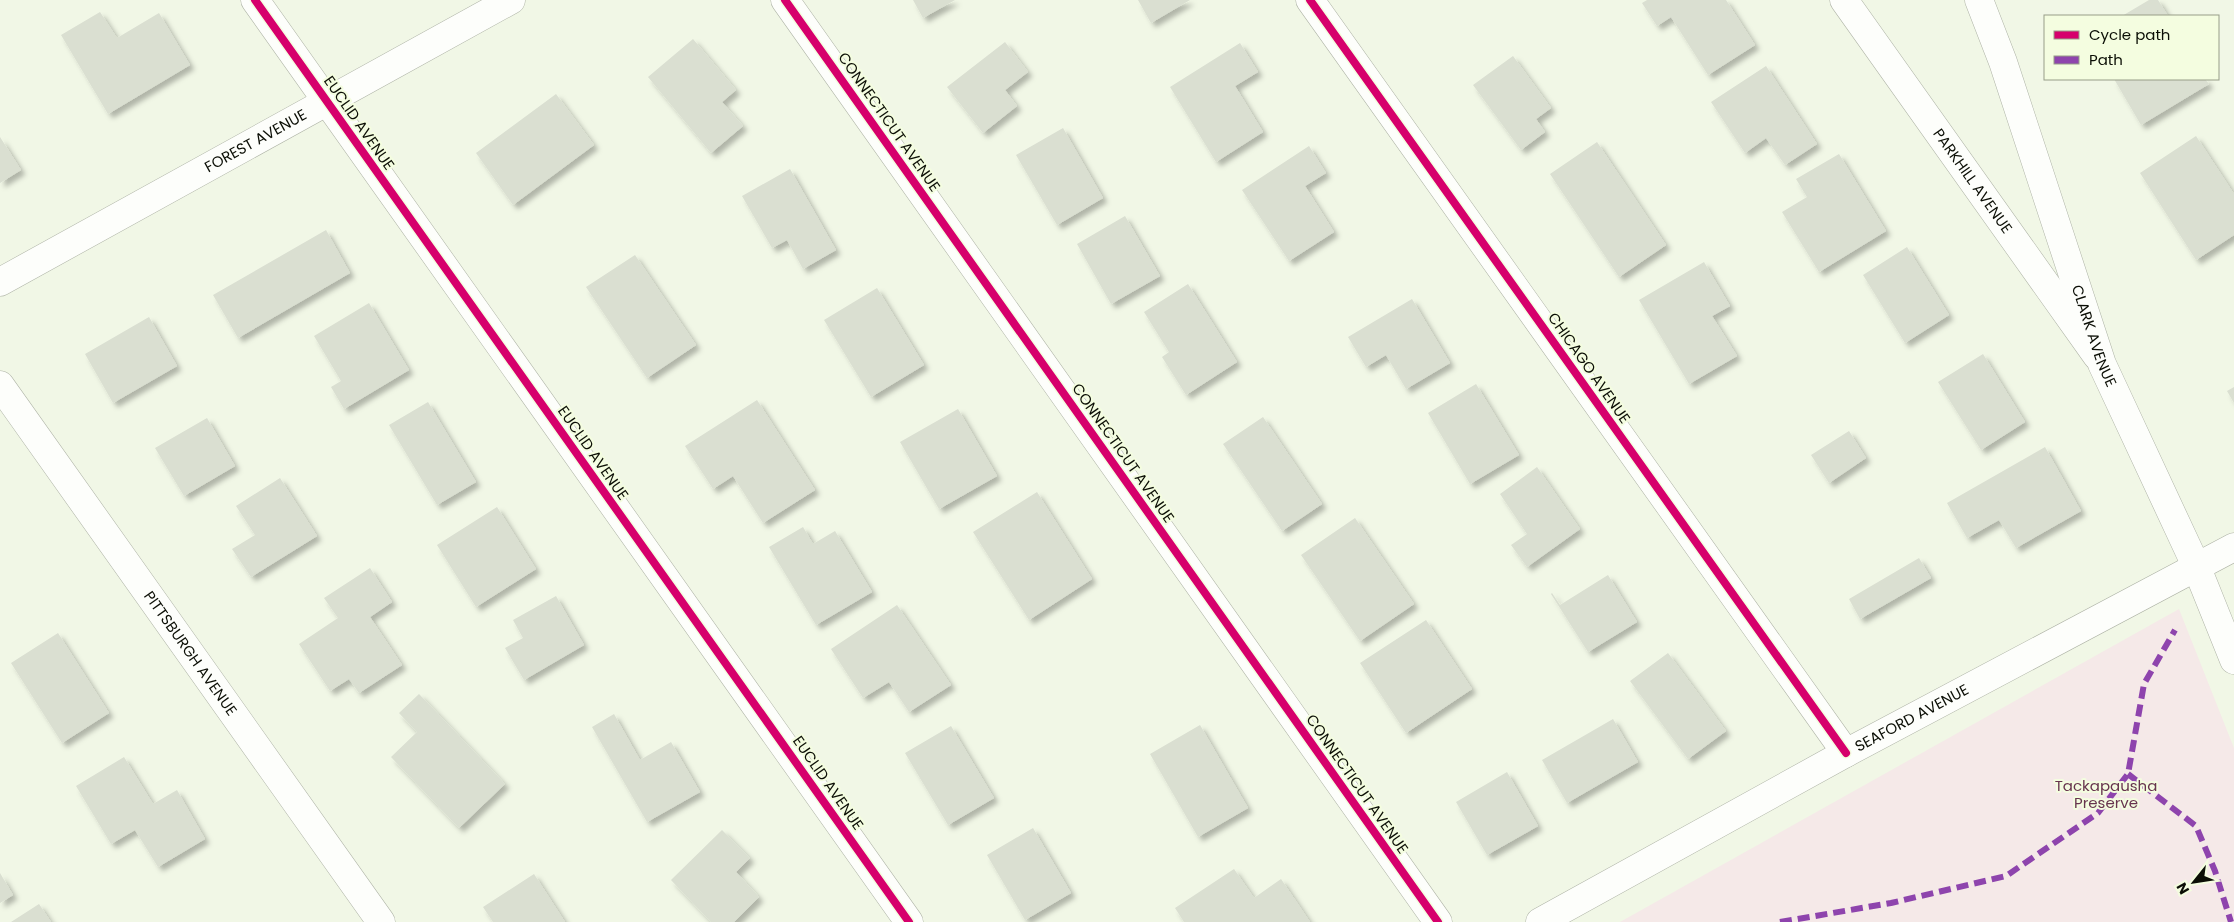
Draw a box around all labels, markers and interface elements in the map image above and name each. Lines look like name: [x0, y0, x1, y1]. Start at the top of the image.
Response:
legend: [2044, 15, 2219, 80]
text: Cycle path: [2089, 24, 2170, 45]
street label: CONNECTICUT AVENUE: [833, 48, 946, 196]
text: Path: [2089, 49, 2123, 70]
street label: EUCLID AVENUE: [319, 71, 400, 174]
street label: FOREST AVENUE: [201, 104, 310, 177]
street label: PARKHILL AVENUE: [1928, 124, 2018, 237]
street label: CLARK AVENUE: [2067, 282, 2122, 390]
street label: CHICAGO AVENUE: [1543, 308, 1636, 427]
street label: CONNECTICUT AVENUE: [1067, 379, 1180, 527]
street label: EUCLID AVENUE: [553, 401, 634, 504]
street label: PITTSBURGH AVENUE: [139, 586, 242, 720]
street label: SEAFORD AVENUE: [1851, 679, 1972, 756]
street label: CONNECTICUT AVENUE: [1301, 710, 1414, 858]
street label: EUCLID AVENUE: [788, 731, 869, 834]
park label: Tackapausha Preserve: [2055, 775, 2157, 813]
north arrow: [2169, 857, 2219, 907]
text: N: [2171, 879, 2194, 898]

